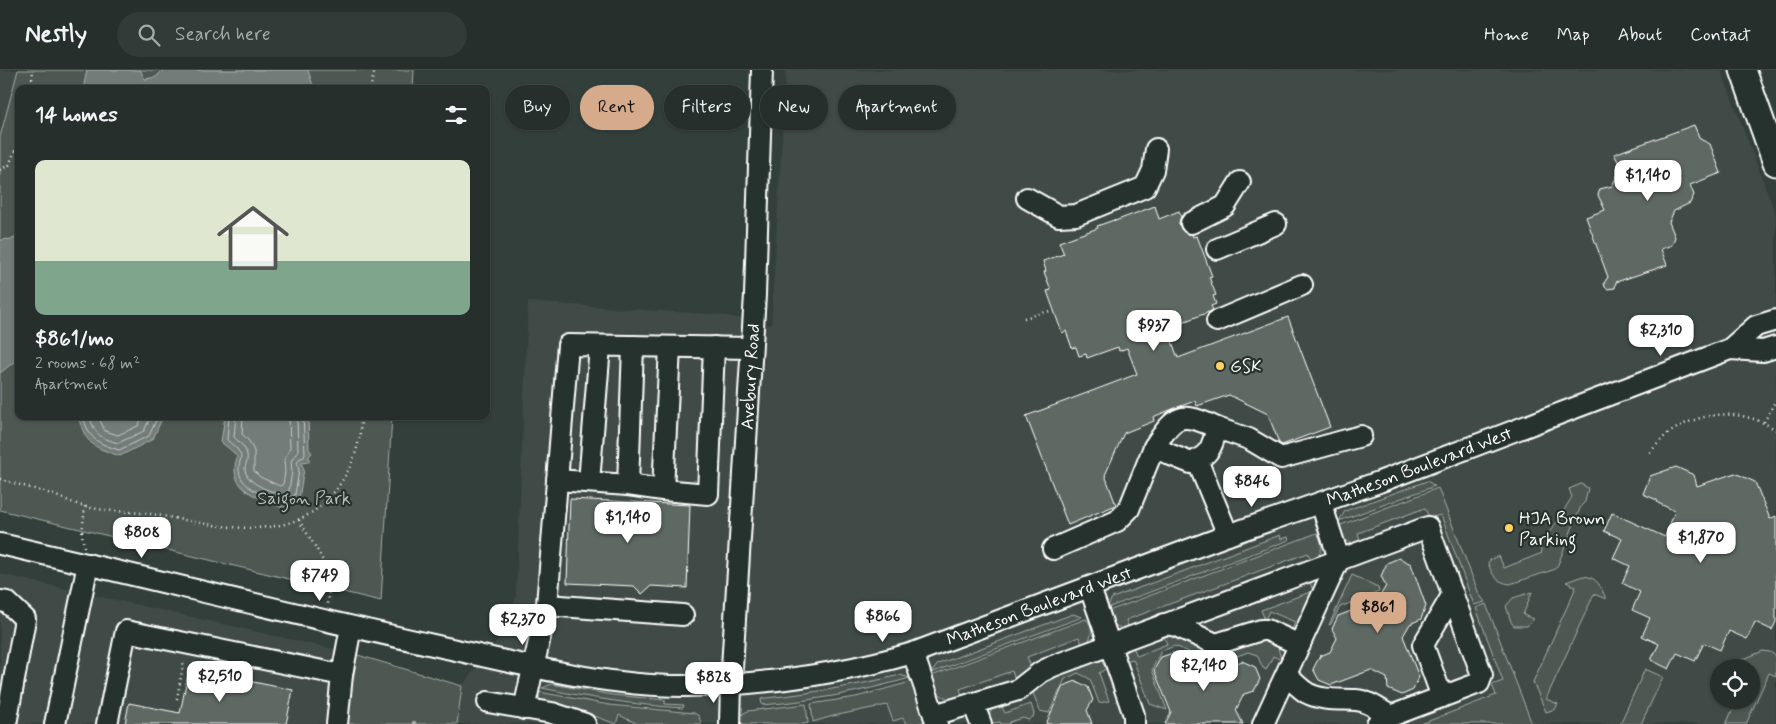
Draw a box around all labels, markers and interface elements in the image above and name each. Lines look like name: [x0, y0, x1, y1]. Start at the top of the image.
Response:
search box: [117, 12, 467, 57]
text: Nestly: [25, 19, 87, 50]
icon: search: [135, 21, 163, 49]
text: Search here: [175, 22, 271, 47]
text: Home: [1484, 23, 1529, 47]
text: Map: [1557, 23, 1590, 47]
text: About: [1618, 23, 1662, 47]
text: Contact: [1690, 23, 1751, 47]
chip: Buy: [505, 85, 570, 130]
chip: Rent: [580, 85, 654, 130]
chip: Filters: [664, 85, 750, 130]
chip: New: [760, 85, 828, 130]
chip: Apartment: [838, 85, 956, 130]
text: 14 homes: [35, 101, 118, 129]
icon: filters: [442, 101, 470, 129]
pin: $1,140: [1607, 160, 1689, 202]
text: $1,140: [1625, 165, 1671, 186]
icon: home: [208, 193, 298, 283]
pin: $937: [1124, 310, 1184, 352]
pin: $2,310: [1620, 314, 1702, 357]
text: $937: [1138, 315, 1170, 336]
text: $2,310: [1640, 320, 1682, 341]
street label: Avebury Road: [736, 323, 766, 430]
text: $861/mo: [35, 325, 114, 353]
text: 2 rooms · 68 m²: [35, 353, 140, 374]
place label: GSK: [1230, 355, 1262, 379]
marker: GSK: [1214, 360, 1226, 372]
text: Apartment: [35, 374, 108, 395]
street label: Matheson Boulevard West: [1323, 422, 1516, 512]
pin: $846: [1222, 466, 1282, 508]
text: $846: [1234, 471, 1270, 492]
park label: Saigon Park: [257, 487, 351, 513]
pin: $1,140: [587, 502, 669, 544]
text: $1,140: [605, 507, 651, 528]
place label: HJA Brown Parking: [1519, 507, 1605, 554]
pin: $808: [112, 516, 172, 559]
text: $808: [124, 522, 160, 543]
marker: HJA Brown Parking: [1503, 522, 1515, 534]
pin: $1,870: [1660, 522, 1742, 564]
text: $1,870: [1678, 527, 1724, 548]
pin: $749: [290, 560, 350, 602]
street label: Matheson Boulevard West: [943, 561, 1136, 652]
text: $749: [301, 565, 339, 586]
pin: $861: [1348, 592, 1408, 634]
text: $861: [1361, 597, 1395, 618]
pin: $866: [853, 600, 913, 643]
pin: $2,370: [482, 604, 564, 646]
text: $866: [866, 606, 900, 627]
text: $2,370: [500, 609, 546, 630]
pin: $2,140: [1163, 650, 1245, 692]
text: $2,140: [1181, 655, 1227, 676]
map controls: [1710, 659, 1760, 709]
button: locate: [1710, 659, 1760, 709]
pin: $2,510: [179, 660, 261, 703]
pin: $828: [684, 662, 744, 704]
text: $2,510: [198, 666, 242, 687]
text: $828: [696, 667, 732, 688]

